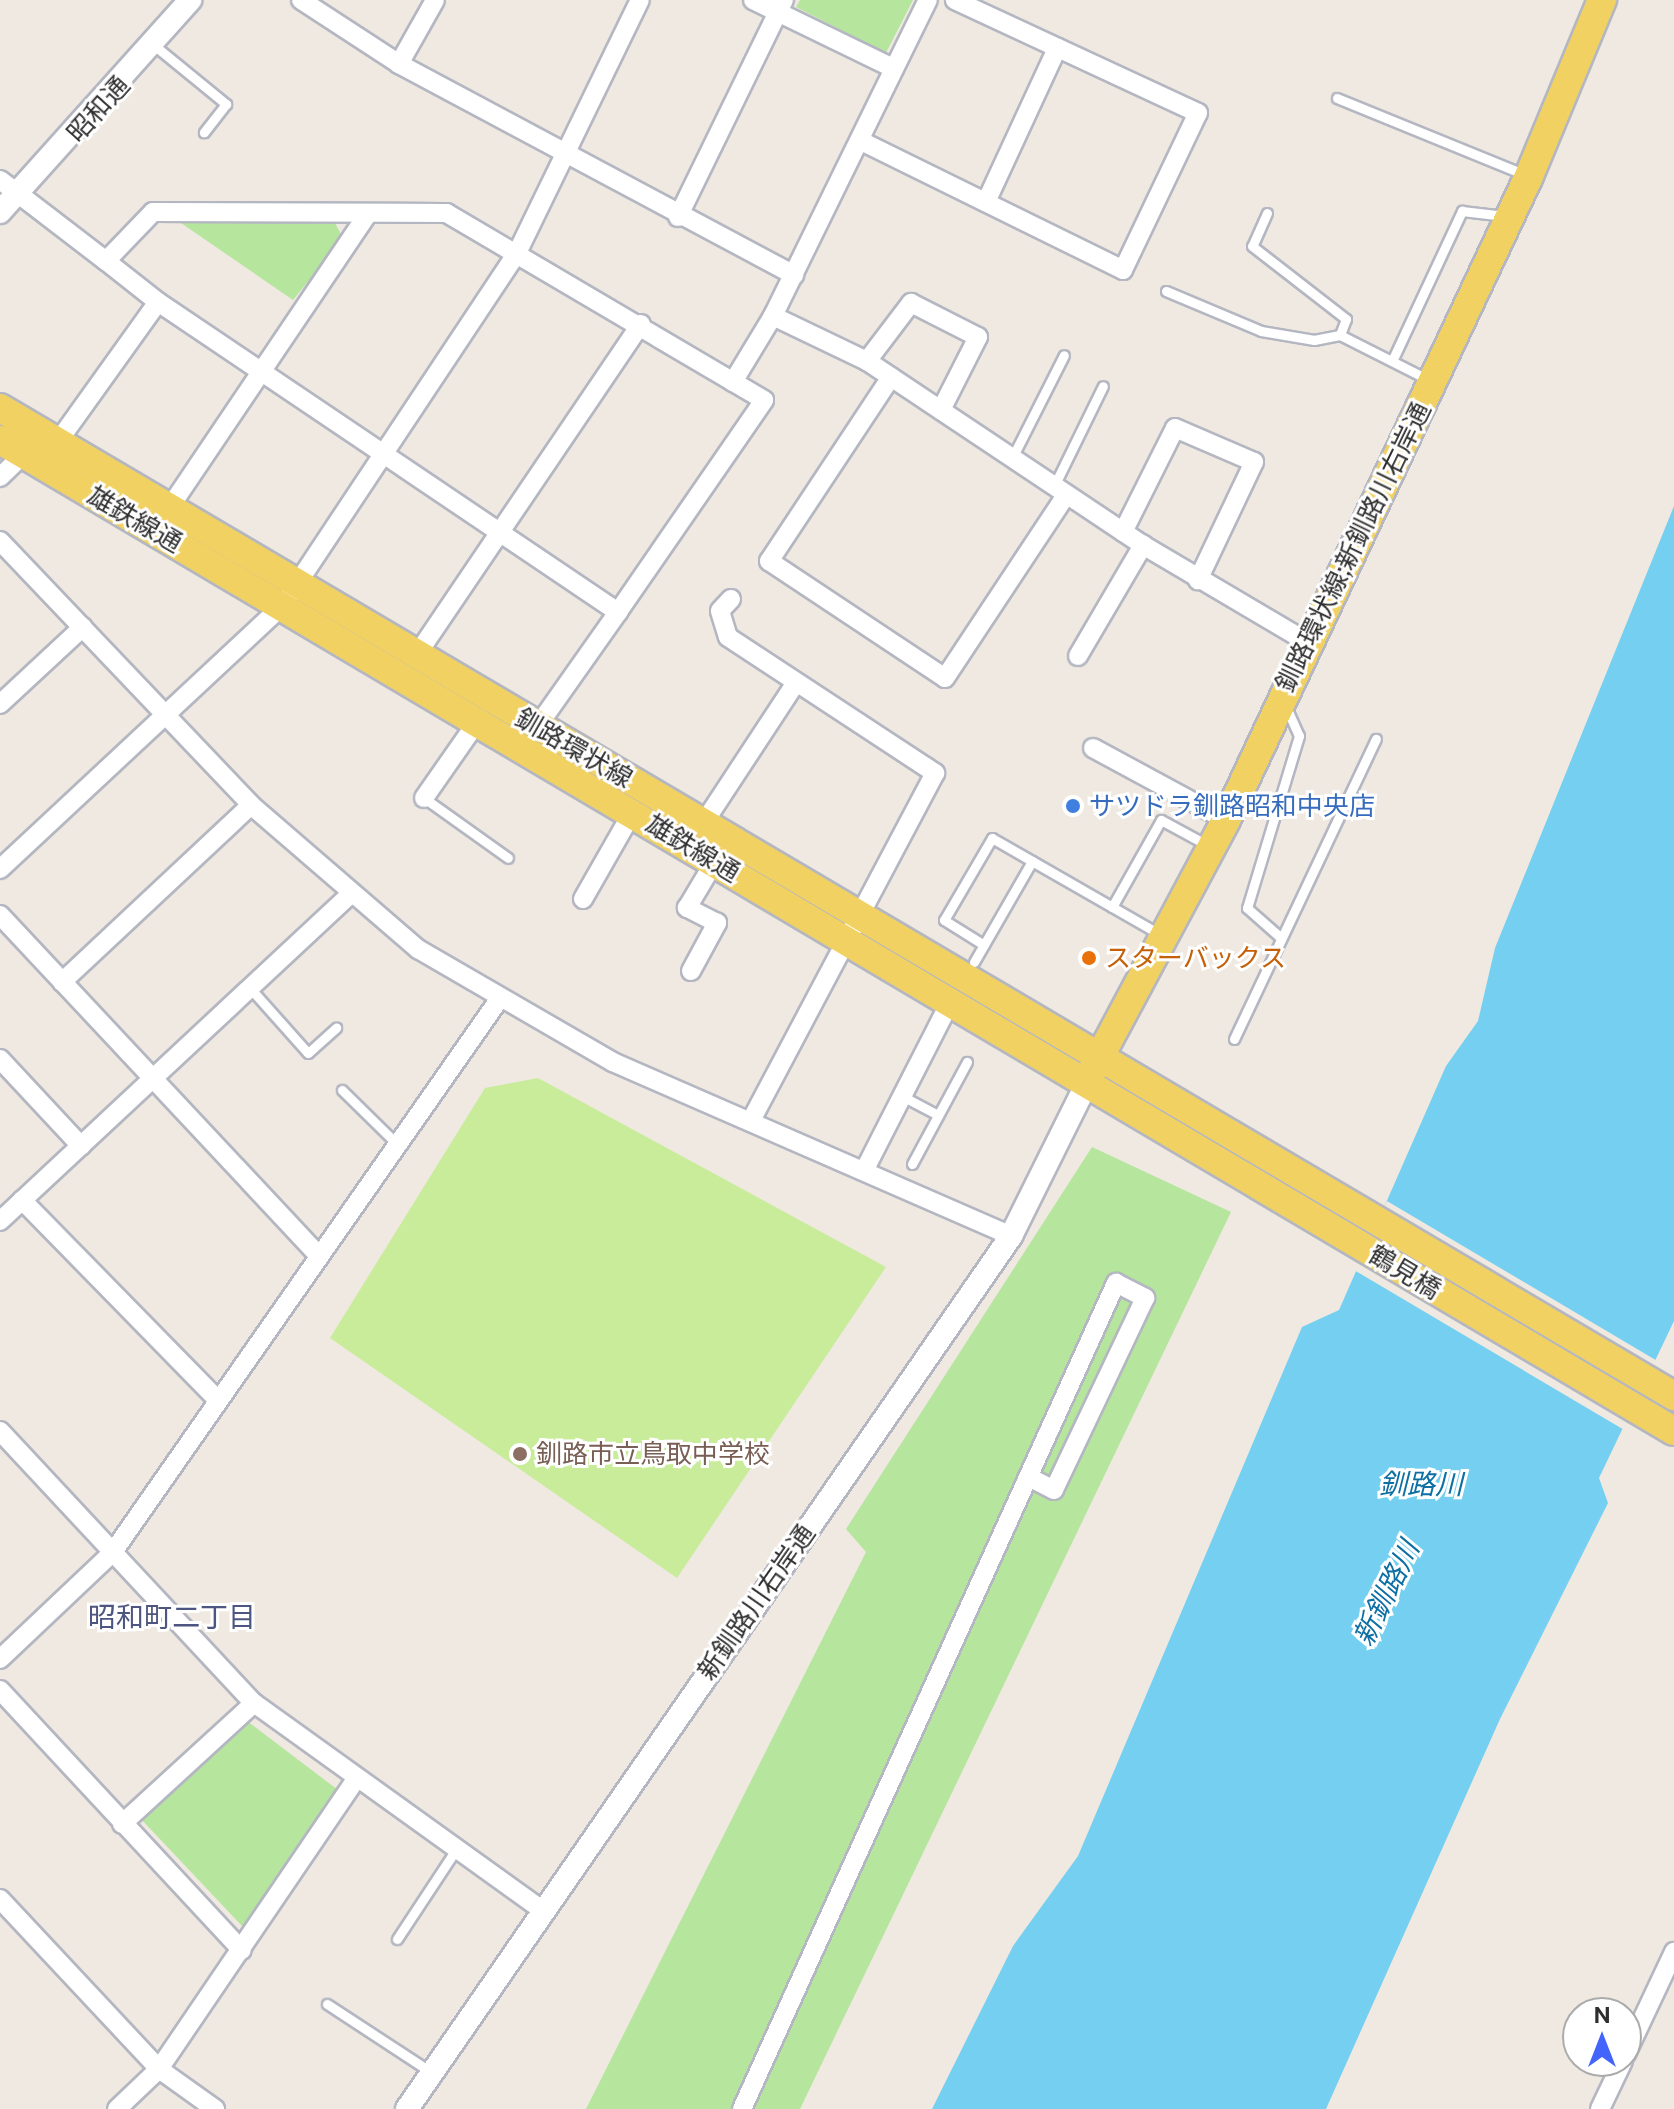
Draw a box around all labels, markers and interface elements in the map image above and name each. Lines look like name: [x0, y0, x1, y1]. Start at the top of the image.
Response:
street label: 昭和通: [60, 70, 136, 148]
street label: 釧路環状線;新釧路川右岸通: [1269, 397, 1437, 697]
street label: 雄鉄線通: [82, 479, 188, 559]
street label: 釧路環状線: [510, 702, 638, 794]
place label: サツドラ釧路昭和中央店: [1089, 790, 1375, 822]
marker: サツドラ釧路昭和中央店: [1064, 797, 1082, 815]
street label: 雄鉄線通: [640, 808, 746, 888]
place label: スターバックス: [1105, 942, 1287, 974]
marker: スターバックス: [1080, 949, 1098, 967]
street label: 鶴見橋: [1364, 1239, 1446, 1305]
place label: 釧路市立鳥取中学校: [536, 1438, 770, 1470]
marker: 釧路市立鳥取中学校: [511, 1445, 529, 1463]
water label: 釧路川: [1379, 1467, 1463, 1501]
street label: 新釧路川右岸通: [691, 1519, 821, 1685]
water label: 新釧路川: [1346, 1535, 1426, 1651]
district label: 昭和町二丁目: [88, 1600, 256, 1634]
north arrow: [1562, 1997, 1642, 2077]
text: N: [1593, 2002, 1611, 2028]

